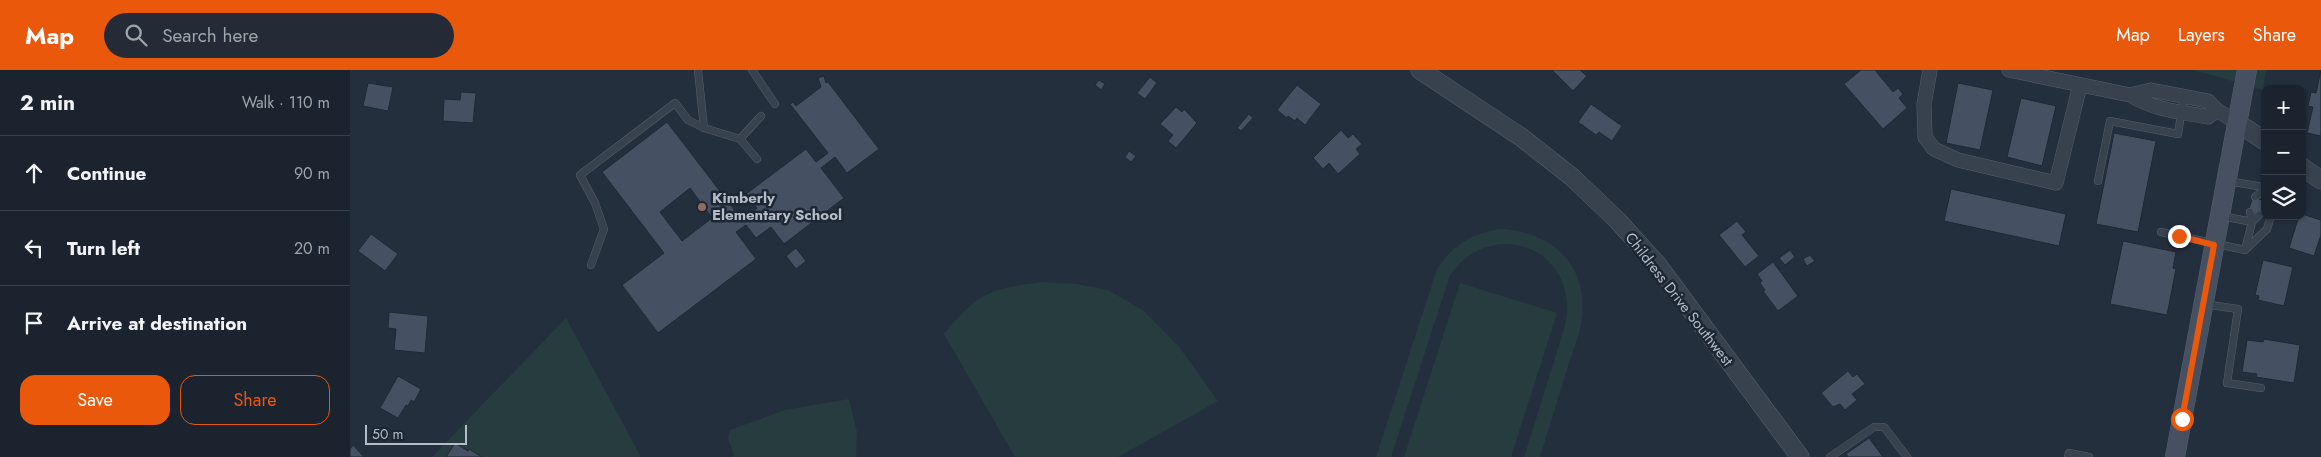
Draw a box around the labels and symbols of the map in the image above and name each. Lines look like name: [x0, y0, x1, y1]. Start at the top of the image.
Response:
place label: Kimberly Elementary School: [712, 187, 842, 226]
marker: Kimberly Elementary School: [696, 201, 708, 213]
route end: [2168, 225, 2191, 248]
street label: Childress Drive Southwest: [1620, 228, 1738, 371]
route start: [2171, 408, 2194, 431]
scale bar: [365, 422, 468, 445]

